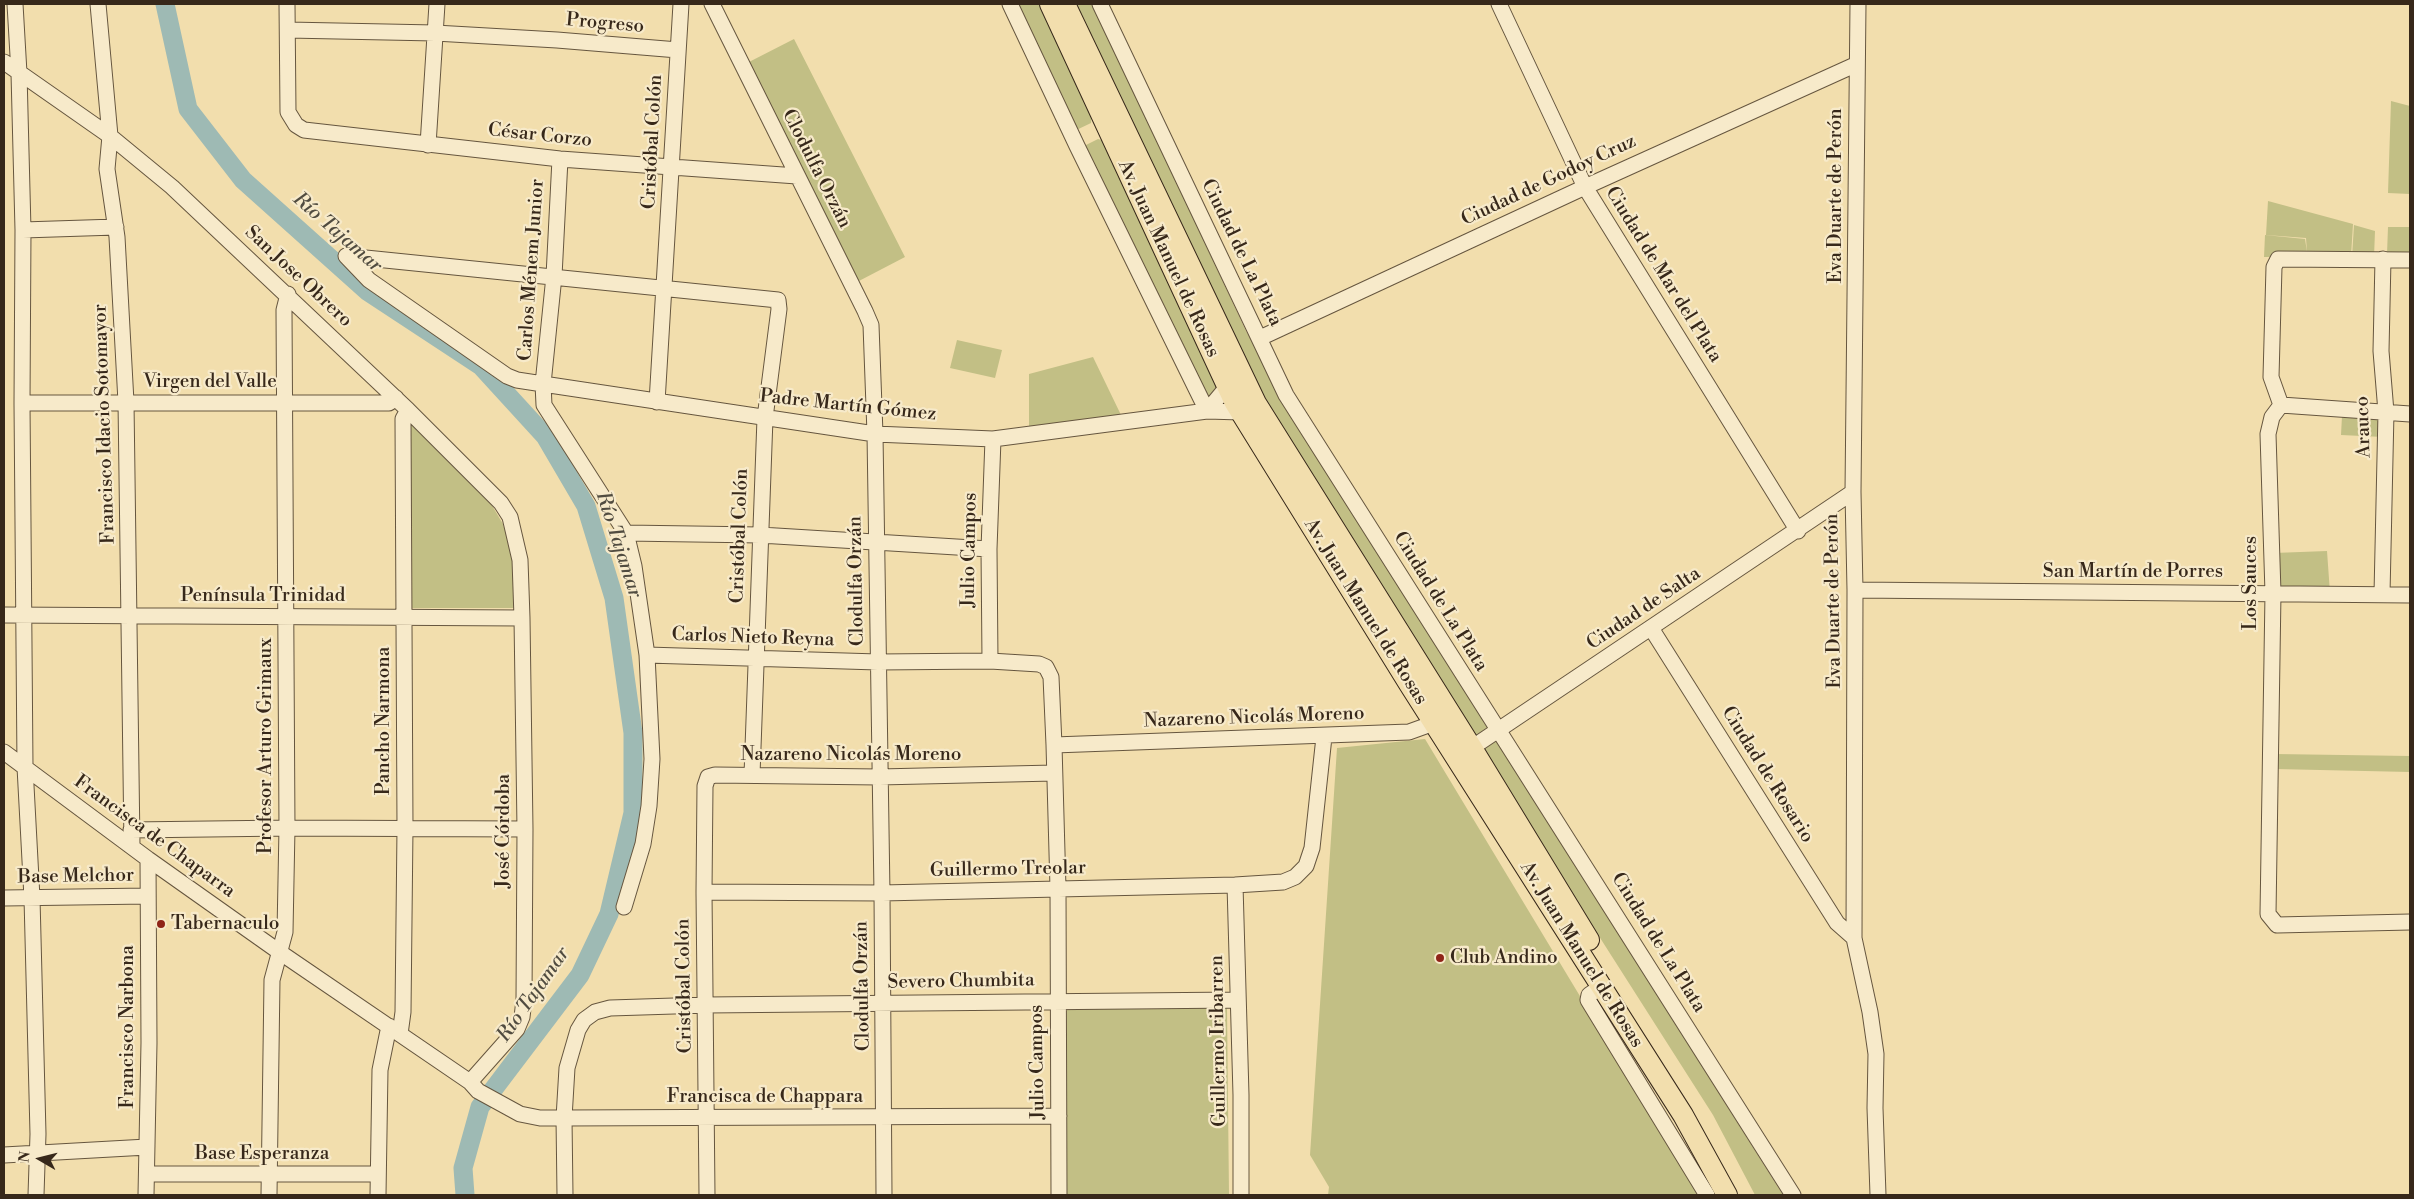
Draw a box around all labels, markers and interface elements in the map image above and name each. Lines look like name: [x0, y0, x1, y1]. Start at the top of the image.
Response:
street label: Progreso: [565, 9, 645, 39]
street label: Cristóbal Colón: [638, 74, 668, 210]
street label: Clodulfa Orzán: [776, 106, 856, 232]
street label: Eva Duarte de Perón: [1825, 108, 1847, 284]
street label: César Corzo: [487, 119, 593, 153]
street label: Ciudad de Godoy Cruz: [1458, 130, 1640, 232]
street label: Av. Juan Manuel de Rosas: [1112, 157, 1224, 361]
street label: Ciudad de La Plata: [1196, 176, 1286, 330]
street label: Carlos Ménem Junior: [514, 178, 550, 362]
street label: Ciudad de Mar del Plata: [1600, 183, 1726, 367]
water label: Río Tajamar: [287, 188, 387, 278]
street label: San Jose Obrero: [240, 221, 356, 333]
street label: Francisco Idacio Sotomayor: [89, 304, 121, 544]
street label: Virgen del Valle: [143, 371, 277, 393]
street label: Padre Martín Gómez: [759, 385, 937, 427]
street label: Arauco: [2352, 396, 2376, 458]
street label: Cristóbal Colón: [726, 468, 754, 604]
water label: Río Tajamar: [590, 489, 646, 601]
street label: Julio Campos: [958, 492, 982, 608]
street label: Eva Duarte de Perón: [1821, 513, 1847, 689]
street label: Av. Juan Manuel de Rosas: [1298, 515, 1432, 709]
street label: Clodulfa Orzán: [844, 516, 870, 646]
street label: Ciudad de La Plata: [1388, 528, 1492, 676]
street label: Los Sauces: [2240, 536, 2262, 630]
street label: San Martín de Porres: [2043, 561, 2223, 583]
street label: Ciudad de Salta: [1583, 563, 1705, 655]
street label: Península Trinidad: [181, 585, 345, 607]
street label: Carlos Nieto Reyna: [671, 624, 835, 652]
street label: Profesor Arturo Grimaux: [255, 638, 277, 854]
street label: Pancho Narmona: [373, 647, 395, 795]
street label: Nazareno Nicolás Moreno: [1143, 703, 1365, 733]
street label: Ciudad de Rosario: [1716, 703, 1818, 847]
street label: Nazareno Nicolás Moreno: [740, 744, 962, 766]
street label: Francisca de Chaparra: [69, 771, 239, 903]
street label: José Córdoba: [493, 774, 515, 888]
street label: Guillermo Treolar: [930, 857, 1086, 883]
street label: Av. Juan Manuel de Rosas: [1514, 858, 1648, 1052]
street label: Base Melchor: [18, 865, 134, 889]
street label: Ciudad de La Plata: [1606, 869, 1710, 1017]
place label: Tabernaculo: [171, 913, 279, 935]
marker: Tabernaculo: [155, 918, 167, 930]
street label: Cristóbal Colón: [672, 918, 698, 1054]
street label: Clodulfa Orzán: [850, 921, 876, 1051]
water label: Río Tajamar: [493, 943, 575, 1047]
street label: Francisco Narbona: [117, 945, 139, 1109]
place label: Club Andino: [1450, 947, 1558, 969]
marker: Club Andino: [1434, 952, 1446, 964]
street label: Guillermo Iribarren: [1206, 955, 1232, 1127]
street label: Severo Chumbita: [887, 969, 1035, 995]
street label: Julio Campos: [1026, 1004, 1050, 1120]
street label: Francisca de Chappara: [667, 1086, 863, 1108]
north arrow: [15, 1134, 65, 1184]
street label: Base Esperanza: [195, 1143, 329, 1165]
text: N: [15, 1150, 35, 1164]

